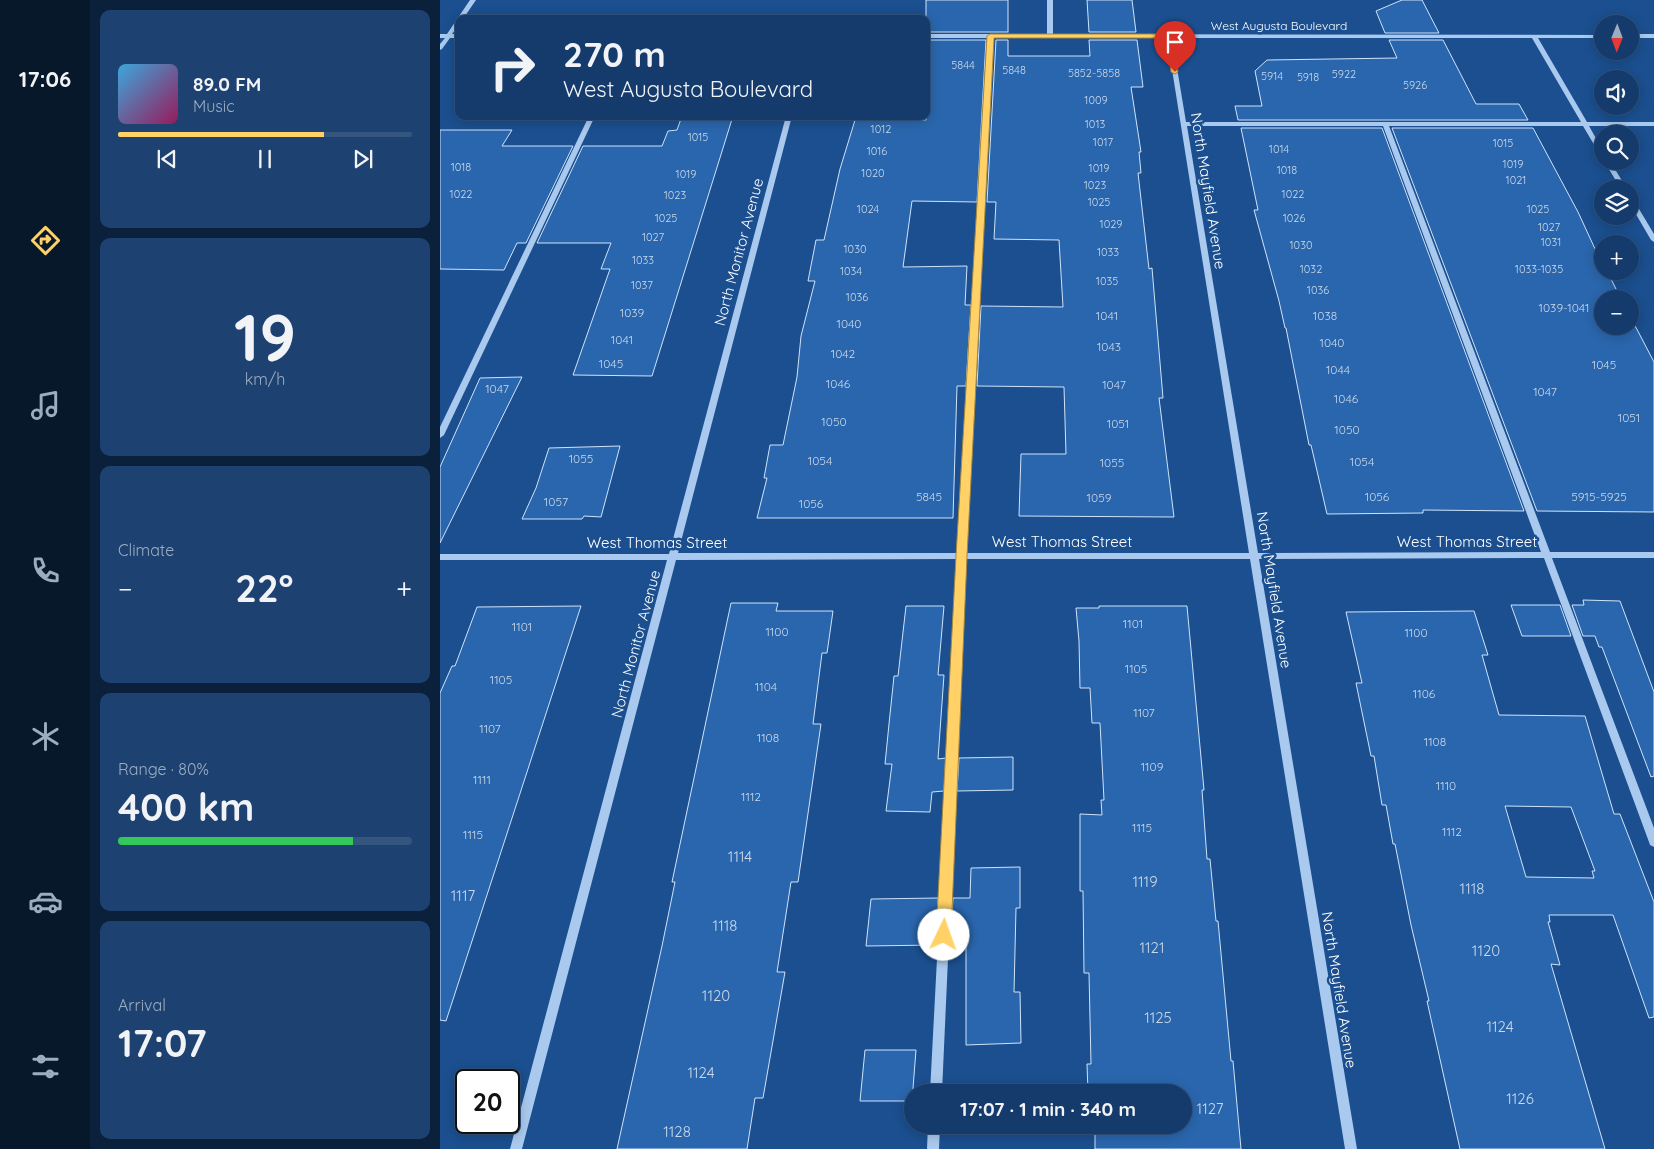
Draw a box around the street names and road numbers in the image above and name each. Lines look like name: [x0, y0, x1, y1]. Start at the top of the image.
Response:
street label: West Augusta Boulevard: [1211, 18, 1347, 33]
street label: North Mayfield Avenue: [1187, 111, 1230, 271]
street label: North Monitor Avenue: [710, 176, 767, 328]
street label: North Mayfield Avenue: [1253, 510, 1296, 670]
street label: West Thomas Street: [992, 532, 1132, 551]
street label: West Thomas Street: [1397, 532, 1537, 551]
street label: West Thomas Street: [587, 533, 727, 552]
street label: North Monitor Avenue: [607, 568, 664, 720]
street label: North Mayfield Avenue: [1318, 910, 1361, 1070]

